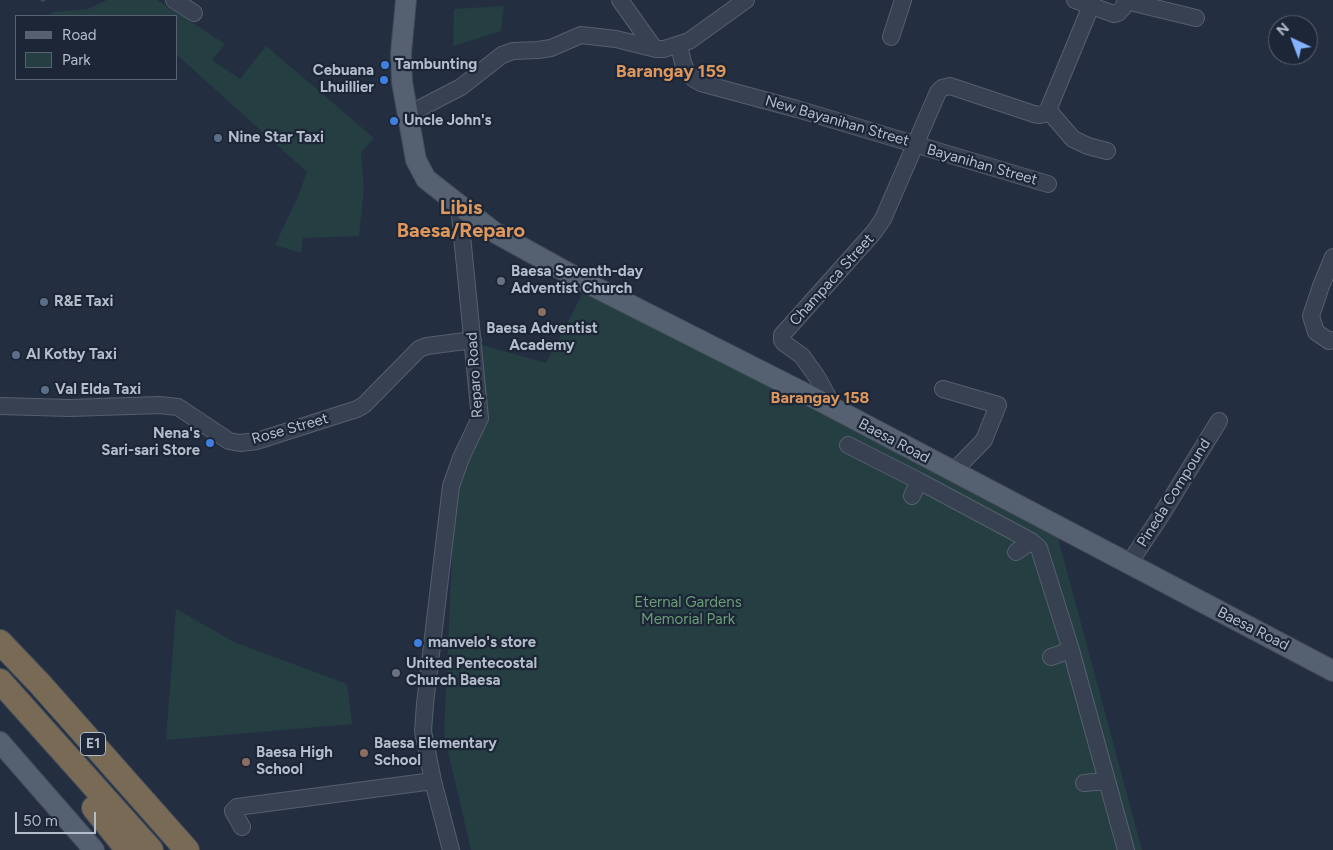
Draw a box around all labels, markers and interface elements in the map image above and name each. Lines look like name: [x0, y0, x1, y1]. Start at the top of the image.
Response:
legend: [15, 15, 178, 80]
north arrow: [1268, 15, 1318, 65]
text: N: [1273, 19, 1293, 39]
text: Road: [62, 26, 97, 44]
text: Park: [62, 51, 91, 69]
place label: Tambunting: [395, 56, 477, 74]
marker: Tambunting: [379, 59, 391, 71]
district label: Barangay 159: [616, 61, 726, 83]
place label: Cebuana Lhuillier: [313, 62, 374, 97]
marker: Cebuana Lhuillier: [378, 74, 390, 86]
street label: New Bayanihan Street: [763, 92, 911, 150]
place label: Uncle John's: [404, 112, 492, 130]
marker: Uncle John's: [388, 115, 400, 127]
place label: Nine Star Taxi: [228, 129, 324, 147]
marker: Nine Star Taxi: [212, 132, 224, 144]
street label: Bayanihan Street: [925, 141, 1039, 189]
district label: Libis Baesa/Reparo: [397, 196, 525, 243]
street label: Champaca Street: [786, 230, 878, 330]
place label: Baesa Seventh-day Adventist Church: [511, 263, 643, 298]
marker: Baesa Seventh-day Adventist Church: [495, 275, 507, 287]
place label: R&E Taxi: [54, 293, 114, 311]
marker: R&E Taxi: [38, 296, 50, 308]
marker: Baesa Adventist Academy: [536, 306, 548, 318]
place label: Baesa Adventist Academy: [486, 320, 598, 355]
street label: Reparo Road: [463, 331, 487, 419]
place label: Al Kotby Taxi: [26, 346, 117, 364]
marker: Al Kotby Taxi: [10, 349, 22, 361]
place label: Val Elda Taxi: [55, 381, 141, 399]
marker: Val Elda Taxi: [39, 384, 51, 396]
district label: Barangay 158: [771, 388, 869, 408]
street label: Rose Street: [250, 409, 330, 449]
street label: Baesa Road: [855, 415, 933, 467]
place label: Nena's Sari-sari Store: [101, 425, 200, 460]
street label: Pineda Compound: [1133, 436, 1215, 550]
marker: Nena's Sari-sari Store: [204, 437, 216, 449]
park label: Eternal Gardens Memorial Park: [634, 594, 742, 629]
street label: Baesa Road: [1214, 603, 1292, 655]
place label: manvelo's store: [428, 634, 536, 652]
marker: manvelo's store: [412, 637, 424, 649]
place label: United Pentecostal Church Baesa: [406, 655, 537, 690]
marker: United Pentecostal Church Baesa: [390, 667, 402, 679]
road number: E1: [80, 732, 106, 756]
place label: Baesa Elementary School: [374, 735, 497, 770]
place label: Baesa High School: [256, 744, 333, 779]
marker: Baesa Elementary School: [358, 747, 370, 759]
marker: Baesa High School: [240, 756, 252, 768]
scale bar: [18, 802, 99, 834]
text: 50 m: [23, 812, 58, 830]

